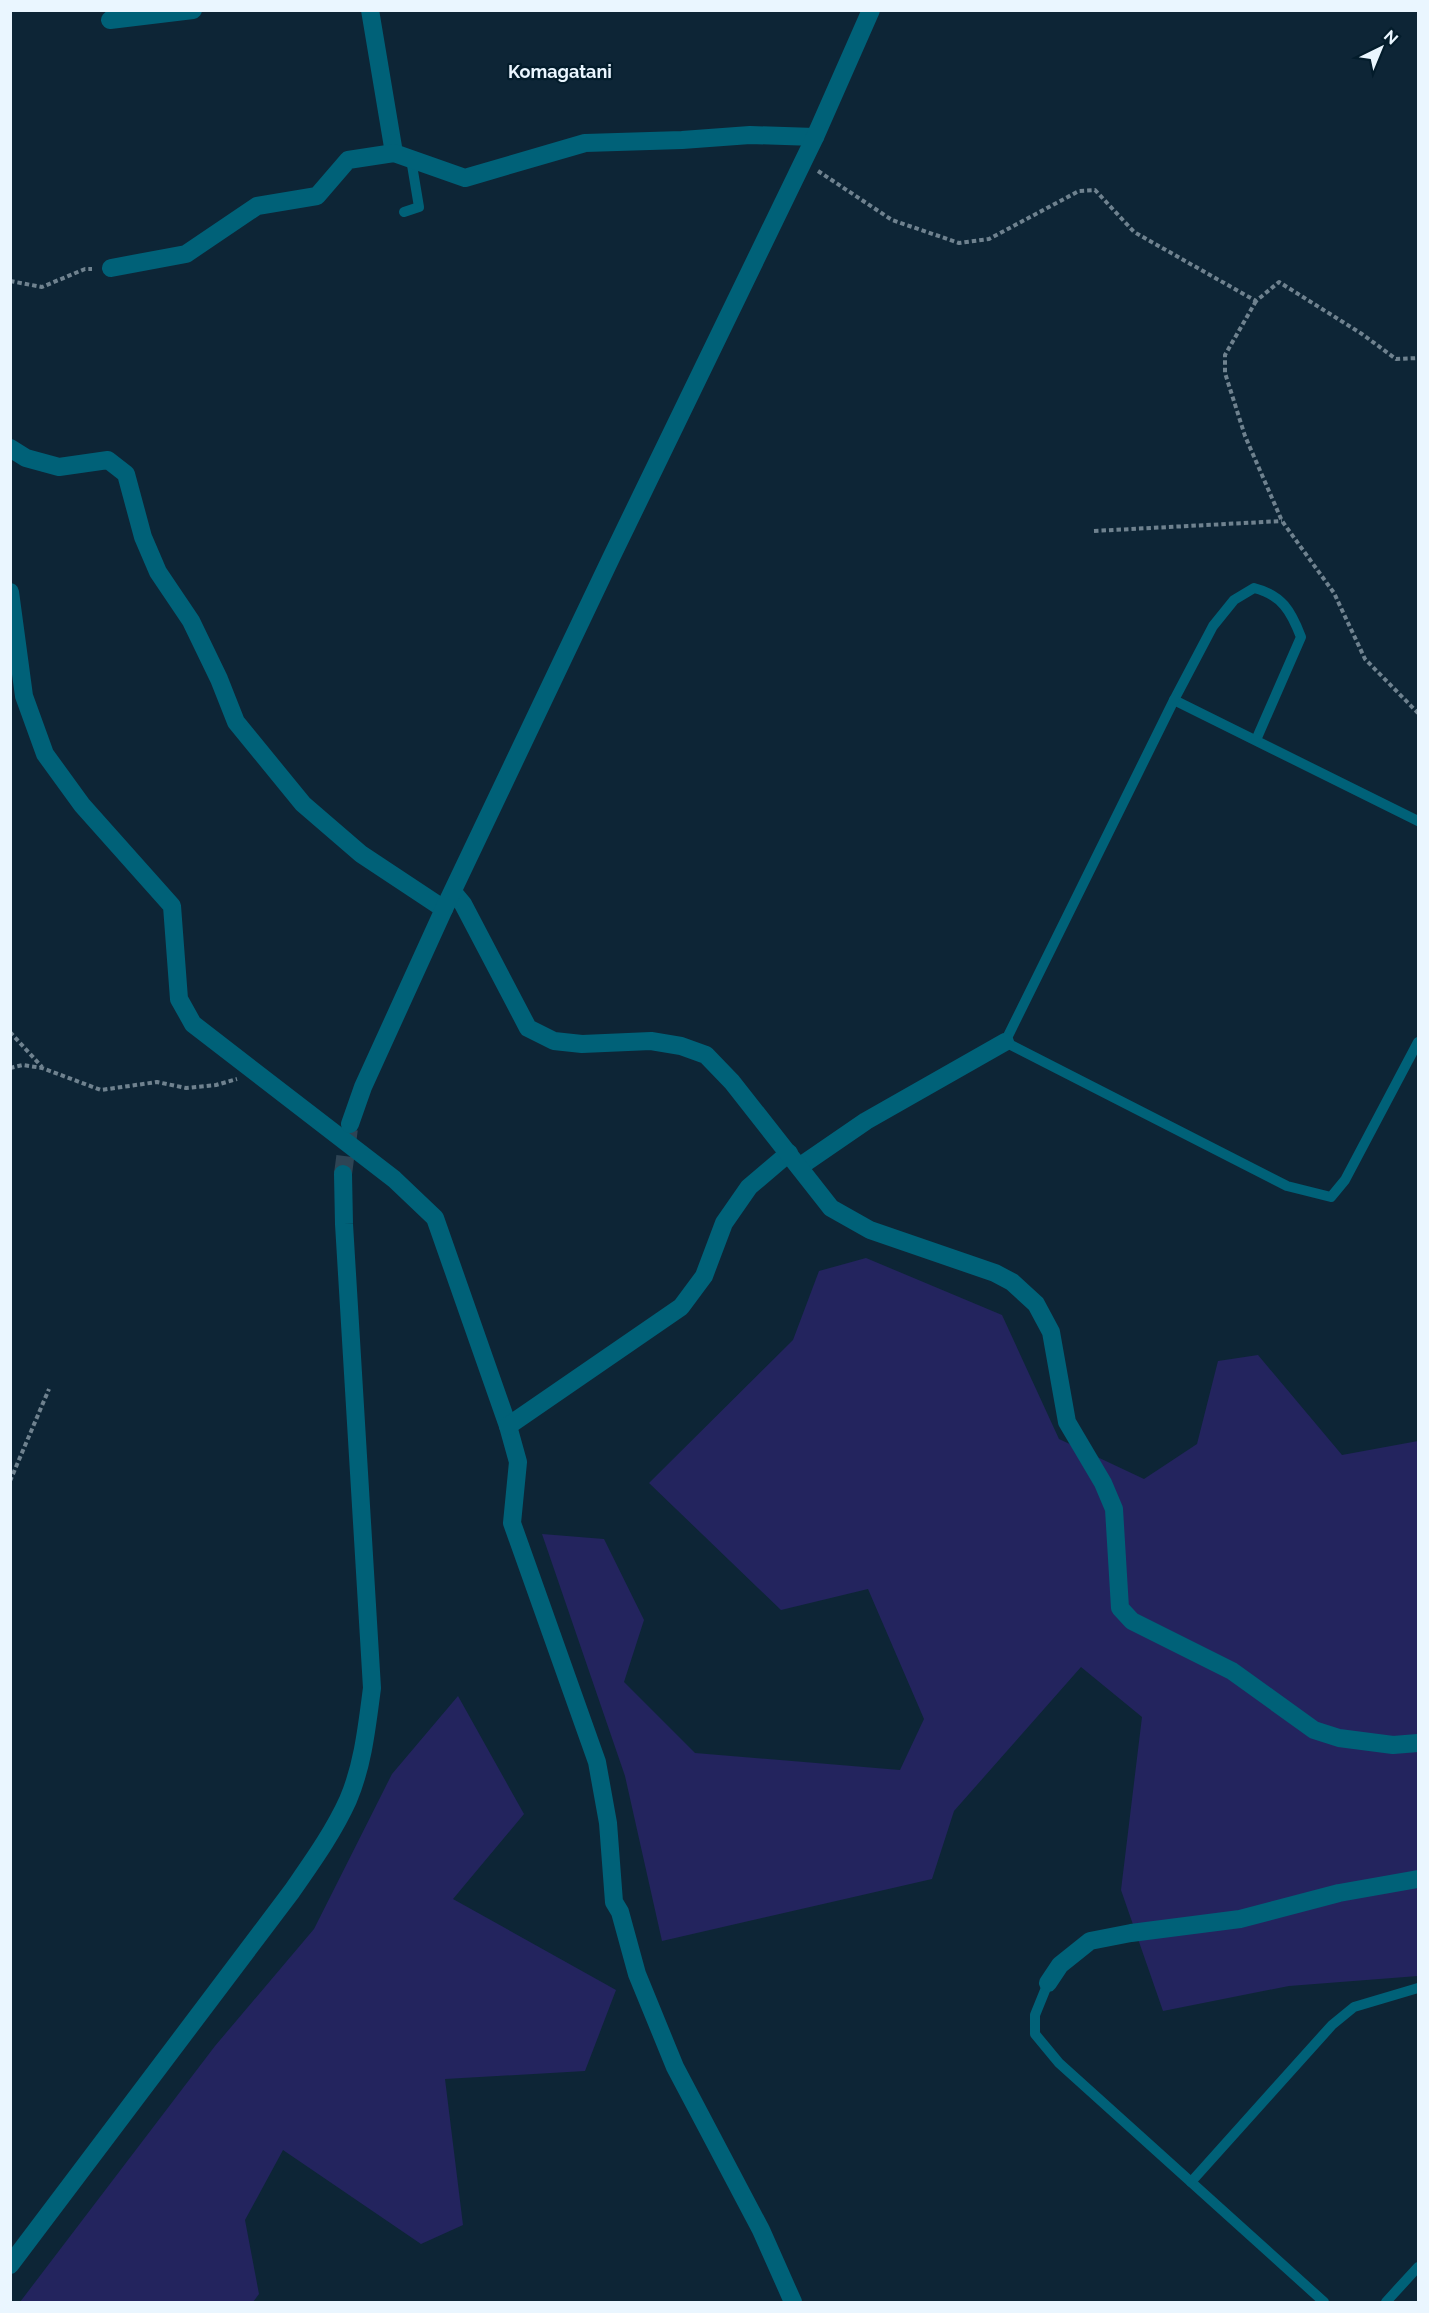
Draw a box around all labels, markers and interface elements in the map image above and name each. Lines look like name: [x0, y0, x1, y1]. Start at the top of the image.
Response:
north arrow: [1351, 18, 1411, 78]
text: N: [1380, 26, 1402, 49]
district label: Komagatani: [508, 61, 612, 82]

